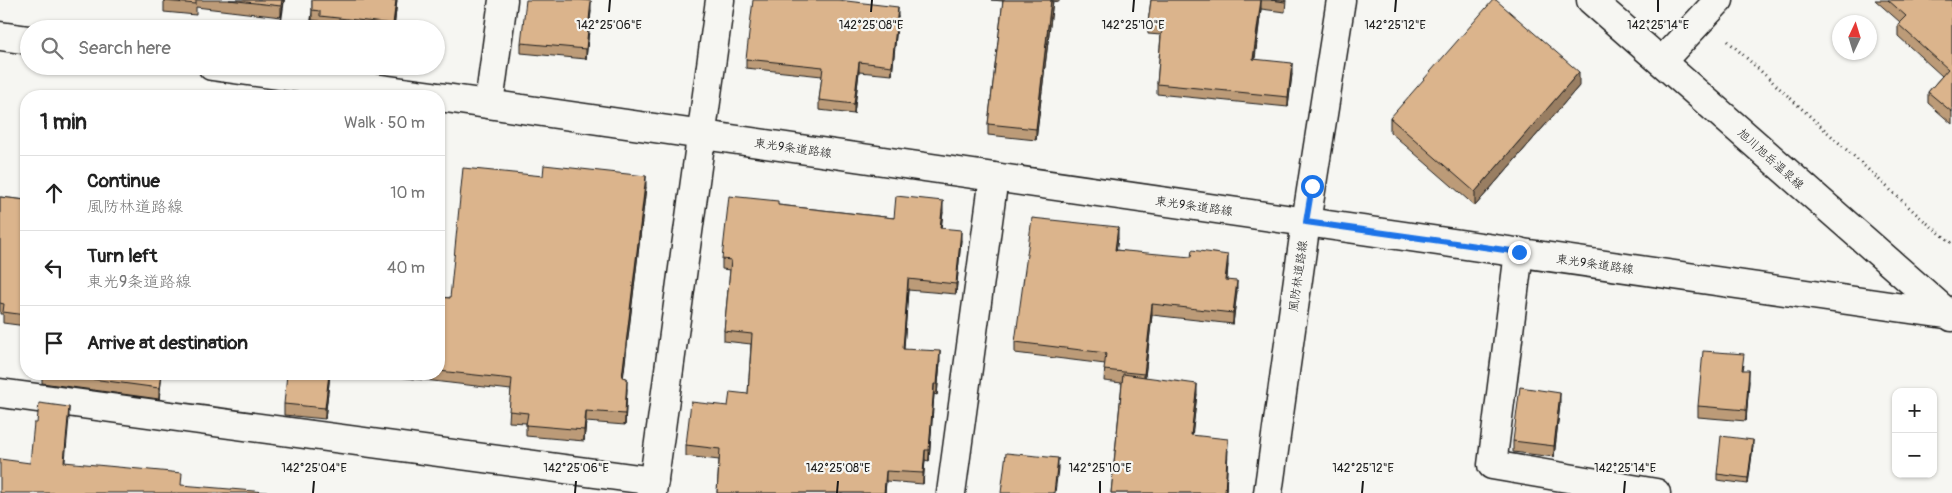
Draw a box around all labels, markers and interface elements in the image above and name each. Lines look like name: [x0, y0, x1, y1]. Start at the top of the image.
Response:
north arrow: [1832, 15, 1877, 60]
text: 142°25'06"E: [576, 18, 642, 33]
text: 142°25'08"E: [839, 18, 903, 33]
text: 142°25'10"E: [1101, 18, 1165, 33]
text: 142°25'12"E: [1364, 18, 1426, 33]
text: 142°25'14"E: [1627, 18, 1689, 33]
search box: [20, 20, 445, 75]
icon: search: [38, 34, 66, 62]
text: Search here: [78, 36, 171, 60]
text: 1 min: [40, 109, 87, 136]
text: Walk · 50 m: [344, 113, 425, 133]
street label: 旭川旭岳温泉線: [1734, 126, 1807, 193]
street label: 東光9条道路線: [753, 136, 833, 161]
text: Continue: [87, 169, 160, 193]
route start: [1301, 175, 1324, 198]
icon: ahead: [40, 179, 68, 207]
text: 10 m: [390, 183, 425, 203]
street label: 東光9条道路線: [1154, 194, 1234, 219]
text: 風防林道路線: [87, 197, 183, 217]
street label: 風防林道路線: [1286, 239, 1311, 313]
route end: [1508, 241, 1531, 264]
text: Turn left: [87, 244, 157, 268]
street label: 東光9条道路線: [1555, 252, 1635, 277]
icon: left: [40, 254, 68, 282]
text: 40 m: [387, 258, 425, 278]
text: 東光9条道路線: [87, 272, 191, 292]
icon: arrive: [40, 329, 68, 357]
text: Arrive at destination: [87, 331, 248, 355]
map controls: [1892, 388, 1937, 478]
button: +: [1892, 388, 1937, 433]
button: −: [1892, 433, 1937, 478]
text: 142°25'04"E: [281, 461, 347, 476]
text: 142°25'06"E: [543, 461, 609, 476]
text: 142°25'08"E: [806, 461, 870, 476]
text: 142°25'10"E: [1068, 461, 1132, 476]
text: 142°25'12"E: [1332, 461, 1394, 476]
text: 142°25'14"E: [1594, 461, 1656, 476]

